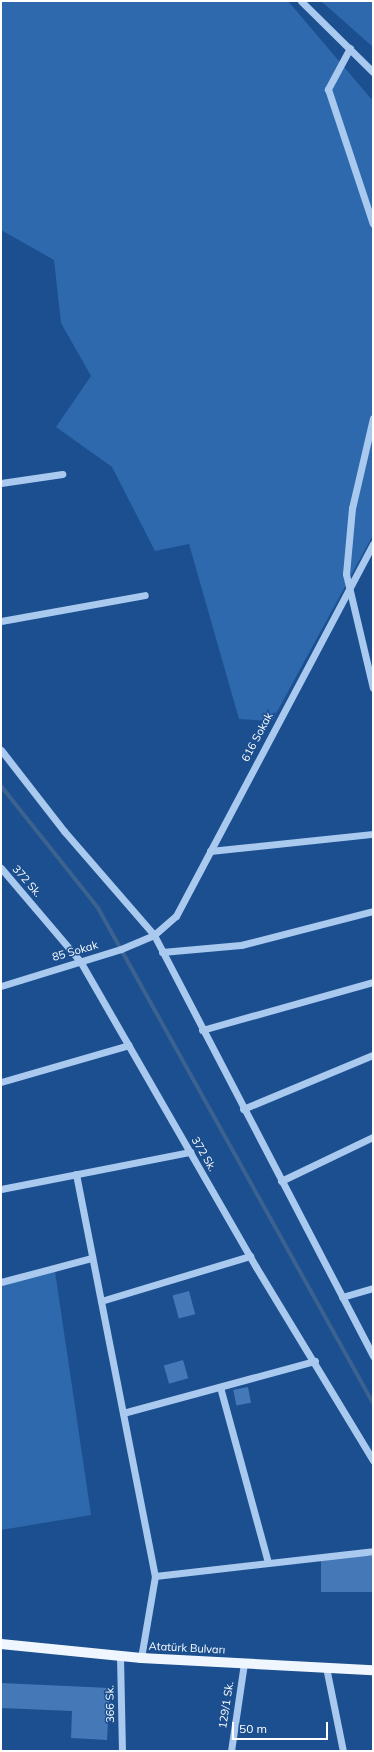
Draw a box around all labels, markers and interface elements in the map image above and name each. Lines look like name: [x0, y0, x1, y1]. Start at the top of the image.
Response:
street label: 616 Sokak: [239, 710, 275, 764]
street label: 372 Sk.: [10, 862, 44, 900]
street label: 85 Sokak: [51, 938, 99, 964]
street label: 372 Sk.: [189, 1134, 219, 1174]
street label: Atatürk Bulvarı: [148, 1639, 226, 1657]
street label: 129/1 Sk.: [216, 1680, 236, 1730]
street label: 366 Sk.: [103, 1685, 117, 1723]
scale bar: [234, 1714, 330, 1740]
text: 50 m: [239, 1721, 267, 1736]

